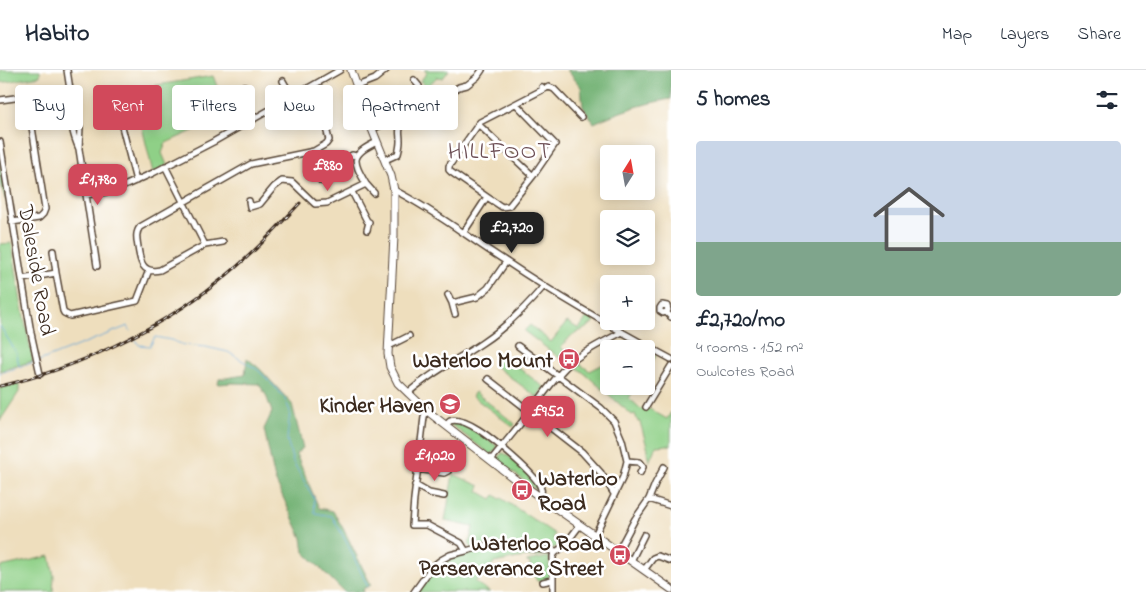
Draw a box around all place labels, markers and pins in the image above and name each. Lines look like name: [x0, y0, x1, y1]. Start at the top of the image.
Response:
pin: £880: [298, 150, 358, 192]
pin: £1,780: [57, 164, 139, 206]
pin: £2,720: [471, 212, 553, 254]
place label: Waterloo Mount: [412, 346, 554, 378]
bus stop icon: Waterloo Mount: [557, 347, 581, 371]
place label: Kinder Haven: [319, 391, 434, 423]
school or university icon: Kinder Haven: [438, 392, 462, 416]
pin: £952: [518, 396, 578, 438]
pin: £1,020: [394, 440, 476, 482]
place label: Waterloo Road: [538, 464, 618, 521]
bus stop icon: Waterloo Road: [510, 478, 534, 502]
place label: Waterloo Road Perserverance Street: [419, 529, 605, 586]
bus stop icon: Waterloo Road Perserverance Street: [608, 543, 632, 567]

